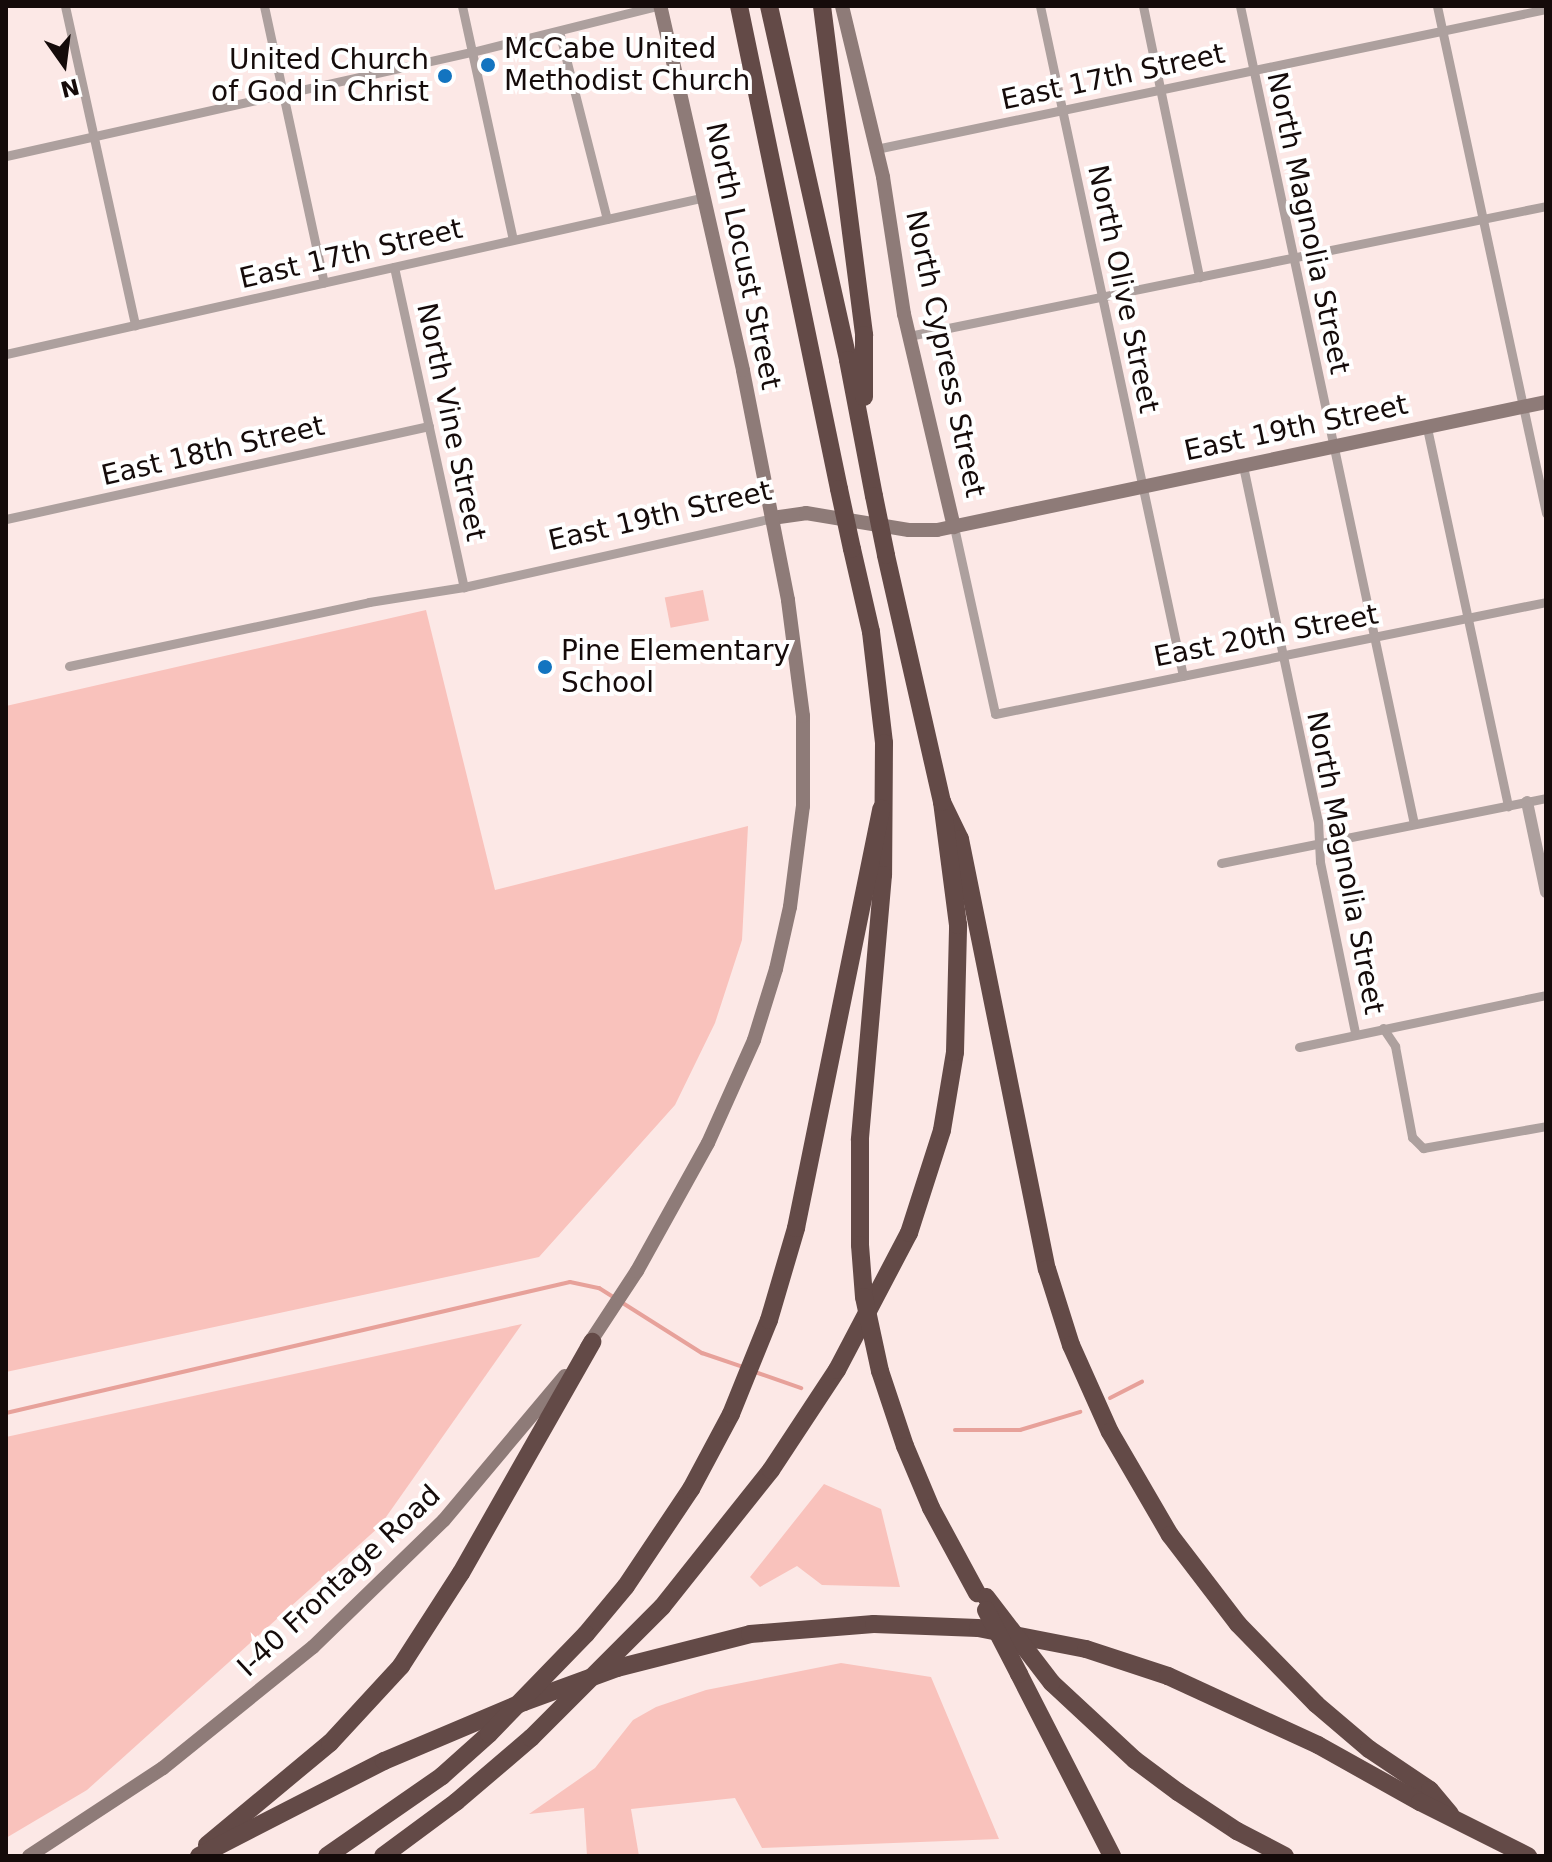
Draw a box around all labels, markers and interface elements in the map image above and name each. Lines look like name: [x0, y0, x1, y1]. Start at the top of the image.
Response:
north arrow: [24, 24, 104, 104]
place label: McCabe United Methodist Church: [504, 32, 750, 98]
street label: East 17th Street: [998, 37, 1228, 117]
place label: United Church of God in Christ: [211, 43, 429, 109]
marker: McCabe United Methodist Church: [479, 56, 497, 74]
marker: United Church of God in Christ: [436, 67, 454, 85]
street label: North Magnolia Street: [1260, 69, 1356, 377]
text: N: [58, 73, 82, 102]
street label: North Locust Street: [698, 119, 788, 393]
street label: North Olive Street: [1080, 162, 1166, 416]
street label: North Cypress Street: [898, 208, 992, 500]
street label: East 17th Street: [236, 212, 466, 296]
street label: North Vine Street: [409, 300, 493, 544]
street label: East 19th Street: [1181, 388, 1411, 468]
street label: East 18th Street: [98, 409, 328, 493]
street label: East 19th Street: [545, 474, 775, 558]
street label: East 20th Street: [1151, 598, 1381, 674]
place label: Pine Elementary School: [561, 634, 790, 700]
marker: Pine Elementary School: [536, 658, 554, 676]
street label: North Magnolia Street: [1299, 709, 1391, 1017]
street label: I-40 Frontage Road: [231, 1478, 447, 1684]

